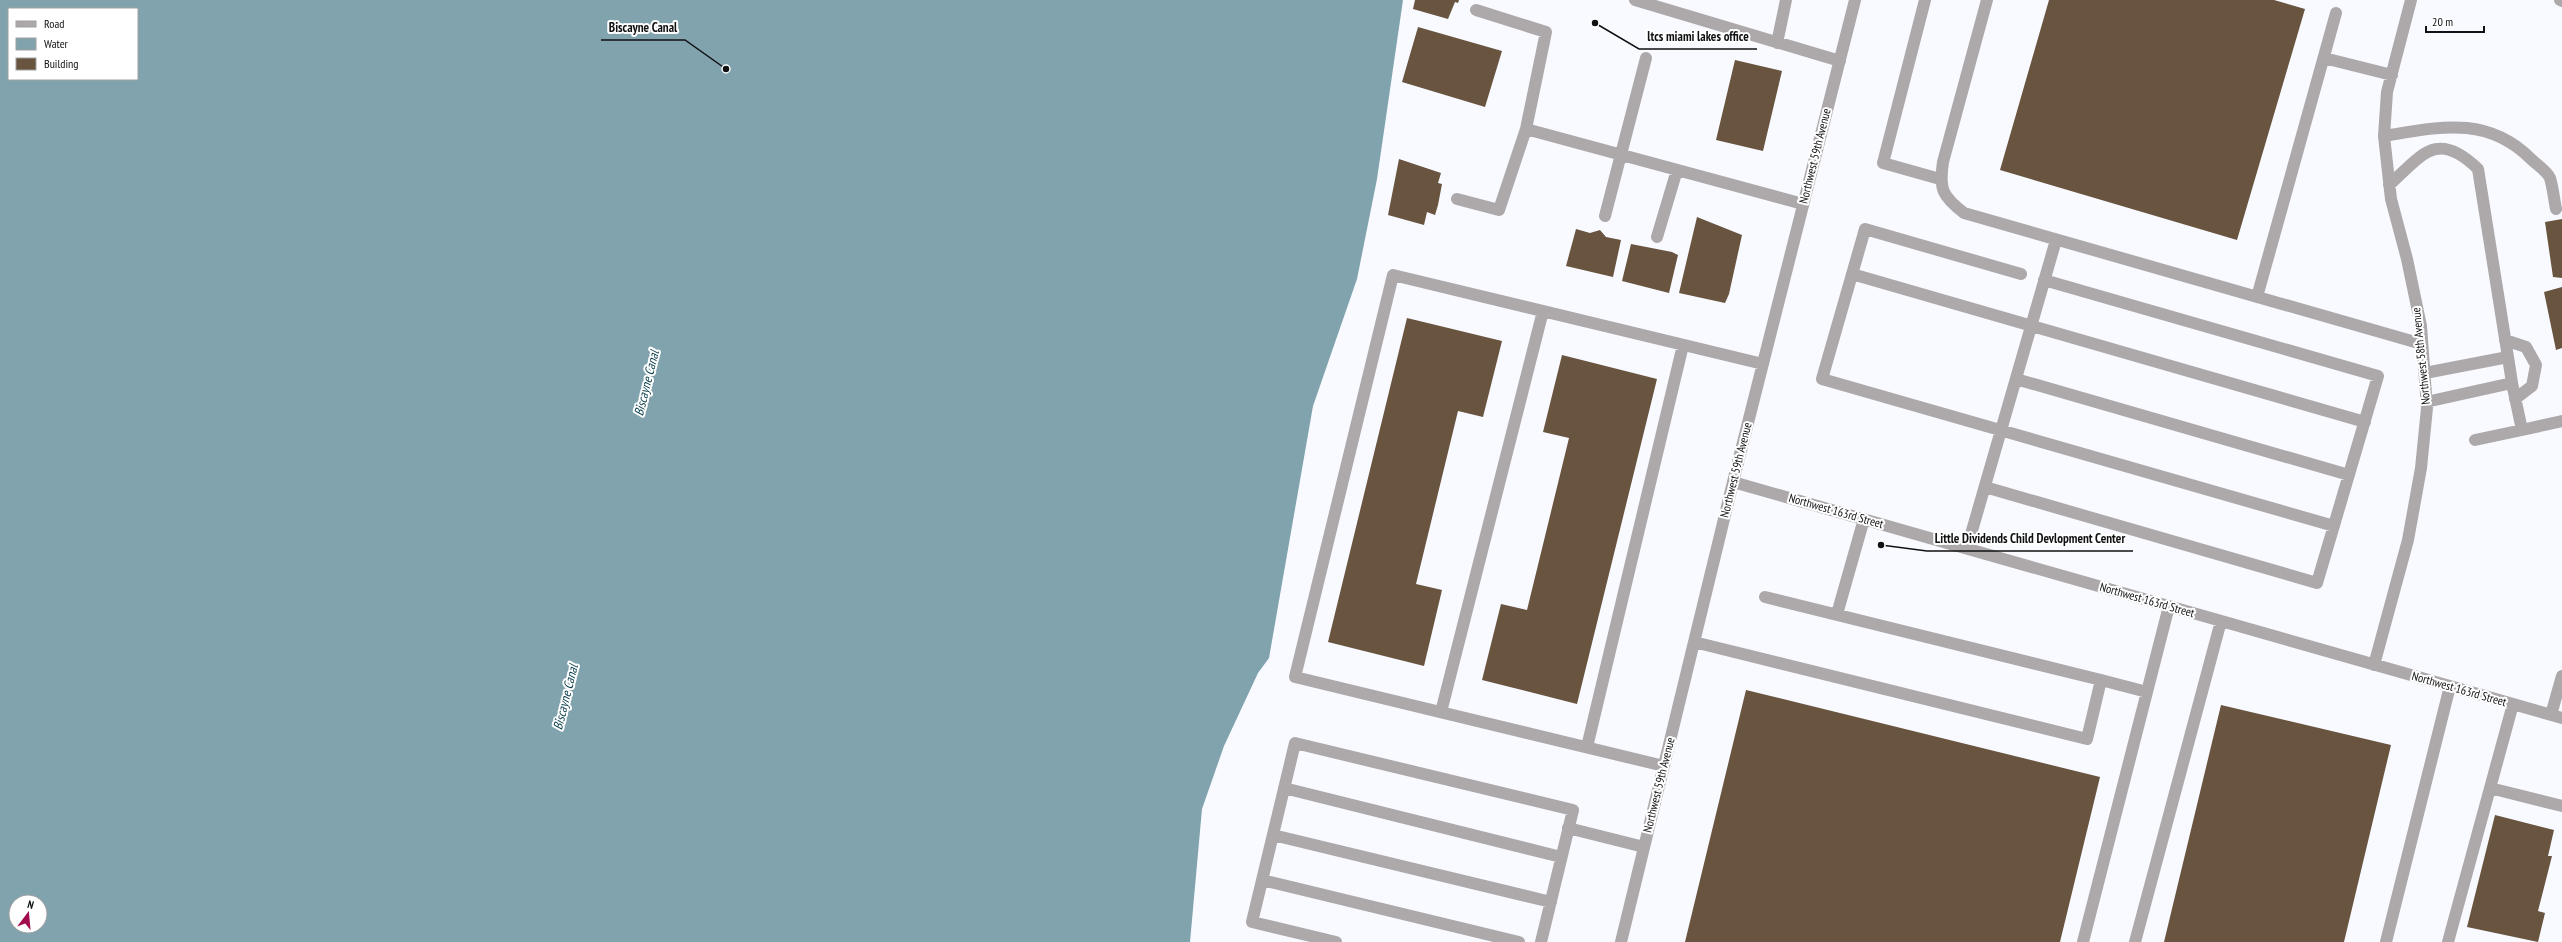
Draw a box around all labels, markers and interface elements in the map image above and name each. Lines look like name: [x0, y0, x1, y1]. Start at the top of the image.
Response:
legend: [8, 8, 138, 80]
scale bar: [2426, 8, 2484, 34]
text: 20 m: [2432, 14, 2453, 29]
callout: Biscayne Canal: [601, 15, 685, 40]
text: Road: [44, 16, 64, 31]
text: Biscayne Canal: [609, 19, 678, 36]
callout: ltcs miami lakes office: [1639, 24, 1757, 49]
text: ltcs miami lakes office: [1647, 28, 1749, 45]
text: Water: [44, 36, 69, 51]
text: Building: [44, 56, 79, 71]
street label: Northwest 59th Avenue: [1795, 107, 1834, 205]
street label: Northwest 58th Avenue: [2408, 307, 2433, 405]
water label: Biscayne Canal: [630, 347, 663, 418]
street label: Northwest 59th Avenue: [1716, 421, 1755, 519]
street label: Northwest 163rd Street: [1787, 490, 1886, 531]
callout: Little Dividends Child Devlopment Center: [1927, 526, 2133, 551]
text: Little Dividends Child Devlopment Center: [1935, 530, 2125, 547]
street label: Northwest 163rd Street: [2098, 579, 2197, 620]
water label: Biscayne Canal: [549, 661, 582, 732]
street label: Northwest 163rd Street: [2410, 668, 2509, 709]
street label: Northwest 59th Avenue: [1639, 736, 1678, 834]
north arrow: [8, 894, 48, 934]
text: N: [26, 897, 36, 912]

